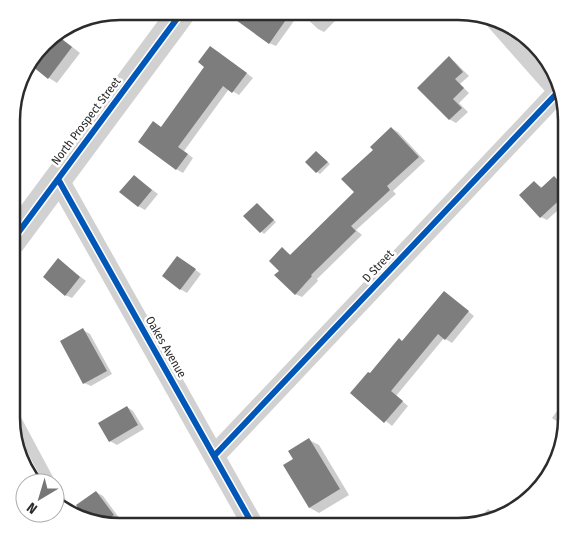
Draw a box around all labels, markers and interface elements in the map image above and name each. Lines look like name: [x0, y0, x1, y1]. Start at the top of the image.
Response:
street label: North Prospect Street: [49, 74, 123, 167]
street label: D Street: [359, 247, 397, 285]
street label: Oakes Avenue: [143, 314, 189, 380]
north arrow: [15, 473, 65, 523]
text: N: [24, 499, 41, 517]

